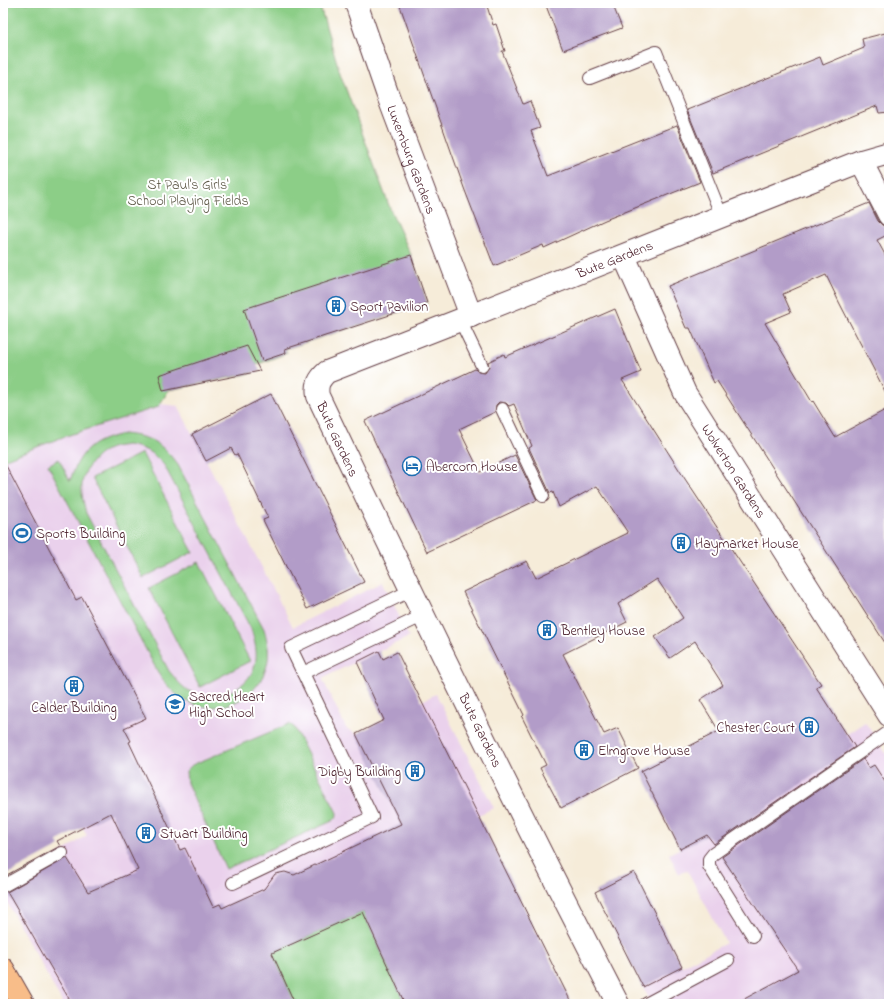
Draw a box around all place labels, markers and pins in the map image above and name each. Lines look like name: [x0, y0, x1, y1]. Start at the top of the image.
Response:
building icon: Sport Pavilion: [325, 295, 347, 317]
place label: Sport Pavilion: [350, 297, 428, 318]
hotel icon: Abercorn House: [401, 455, 423, 477]
place label: Abercorn House: [426, 457, 518, 478]
sports icon: Sports Building: [11, 522, 33, 544]
place label: Sports Building: [36, 524, 125, 546]
building icon: Haymarket House: [670, 532, 692, 554]
place label: Haymarket House: [695, 534, 799, 556]
building icon: Bentley House: [536, 619, 558, 641]
place label: Bentley House: [560, 621, 646, 643]
building icon: Calder Building: [63, 675, 85, 697]
place label: Sacred Heart High School: [189, 687, 265, 725]
school or university icon: Sacred Heart High School: [164, 693, 186, 715]
place label: Calder Building: [31, 698, 117, 720]
building icon: Chester Court: [798, 716, 820, 738]
place label: Chester Court: [716, 718, 795, 739]
building icon: Elmgrove House: [573, 739, 595, 761]
place label: Elmgrove House: [598, 741, 691, 763]
building icon: Digby Building: [404, 760, 426, 782]
place label: Digby Building: [317, 762, 401, 784]
building icon: Stuart Building: [135, 822, 157, 844]
place label: Stuart Building: [160, 824, 248, 846]

